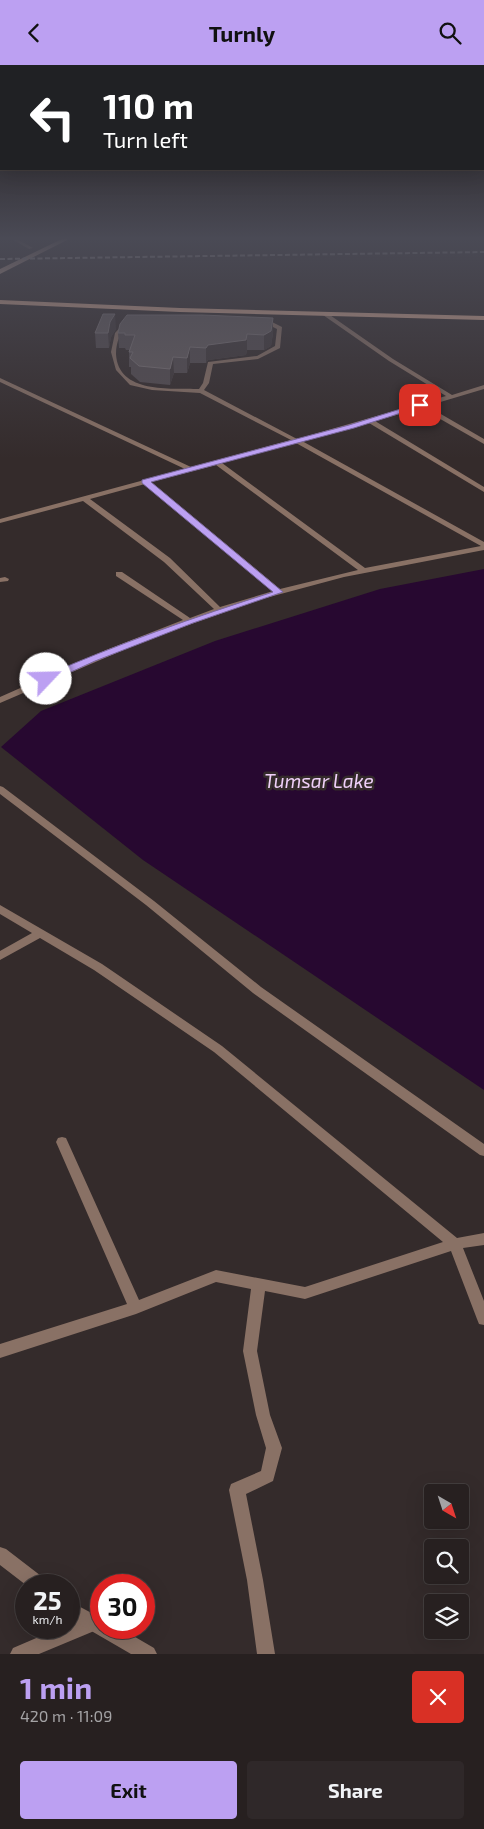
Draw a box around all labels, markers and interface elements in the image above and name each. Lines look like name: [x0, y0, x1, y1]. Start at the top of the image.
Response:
icon: back: [20, 19, 48, 47]
icon: search: [436, 19, 464, 47]
text: Turnly: [209, 20, 275, 46]
text: 110 m: [103, 84, 194, 126]
icon: left: [20, 85, 85, 150]
text: Turn left: [103, 126, 188, 152]
pin: [399, 384, 441, 426]
icon: arrive: [406, 391, 434, 419]
position arrow: [19, 652, 71, 704]
water label: Tumsar Lake: [264, 769, 374, 792]
north arrow: [424, 1484, 469, 1529]
map controls: [424, 1484, 469, 1639]
button: search: [424, 1539, 469, 1584]
speed limit sign: 30: [90, 1574, 155, 1639]
text: 25: [33, 1585, 62, 1615]
button: layers: [424, 1594, 469, 1639]
text: km/h: [33, 1612, 62, 1626]
text: 1 min: [20, 1669, 92, 1705]
button: close: [412, 1671, 464, 1723]
text: 420 m · 11:09: [20, 1706, 112, 1725]
button: Exit: [20, 1761, 237, 1819]
button: Share: [247, 1761, 464, 1819]

